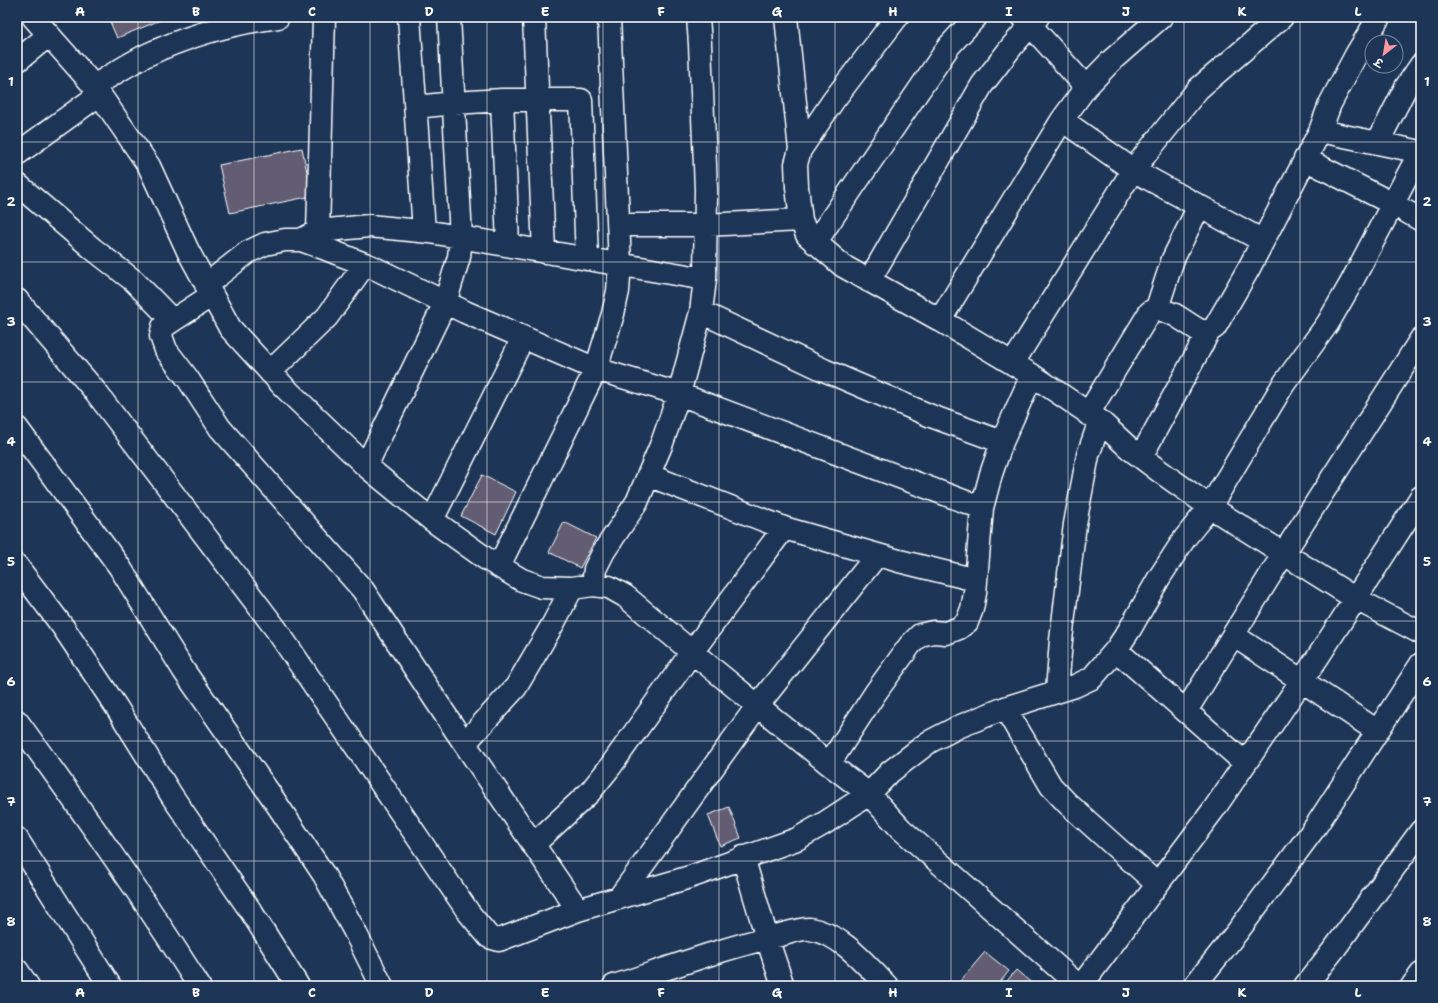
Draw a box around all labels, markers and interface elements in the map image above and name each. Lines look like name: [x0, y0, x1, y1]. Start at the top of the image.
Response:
text: A: [75, 3, 85, 20]
text: B: [192, 3, 200, 20]
text: C: [308, 3, 316, 20]
text: D: [424, 3, 434, 20]
text: E: [541, 3, 550, 20]
text: F: [657, 3, 665, 20]
text: G: [772, 3, 783, 20]
text: H: [888, 3, 898, 20]
text: I: [1005, 3, 1013, 20]
text: J: [1122, 3, 1130, 20]
text: K: [1238, 3, 1247, 20]
text: L: [1354, 3, 1362, 20]
north arrow: [1364, 34, 1404, 74]
text: उ: [1371, 53, 1387, 71]
text: 1: [8, 73, 14, 90]
text: 1: [1424, 73, 1430, 90]
text: 2: [6, 193, 16, 210]
text: 2: [1422, 193, 1432, 210]
text: 3: [6, 313, 16, 330]
text: 3: [1422, 313, 1432, 330]
text: 4: [6, 433, 16, 450]
text: 4: [1422, 433, 1432, 450]
text: 5: [7, 553, 15, 570]
text: 5: [1423, 553, 1431, 570]
text: 6: [6, 673, 16, 690]
text: 6: [1422, 673, 1432, 690]
text: 7: [6, 793, 16, 810]
text: 7: [1422, 793, 1432, 810]
text: 8: [6, 913, 16, 930]
text: 8: [1422, 913, 1432, 930]
text: A: [75, 984, 85, 1001]
text: B: [192, 984, 200, 1001]
text: C: [308, 984, 316, 1001]
text: D: [424, 984, 434, 1001]
text: E: [541, 984, 550, 1001]
text: F: [657, 984, 665, 1001]
text: G: [772, 984, 783, 1001]
text: H: [888, 984, 898, 1001]
text: I: [1005, 984, 1013, 1001]
text: J: [1122, 984, 1130, 1001]
text: K: [1238, 984, 1247, 1001]
text: L: [1354, 984, 1362, 1001]

